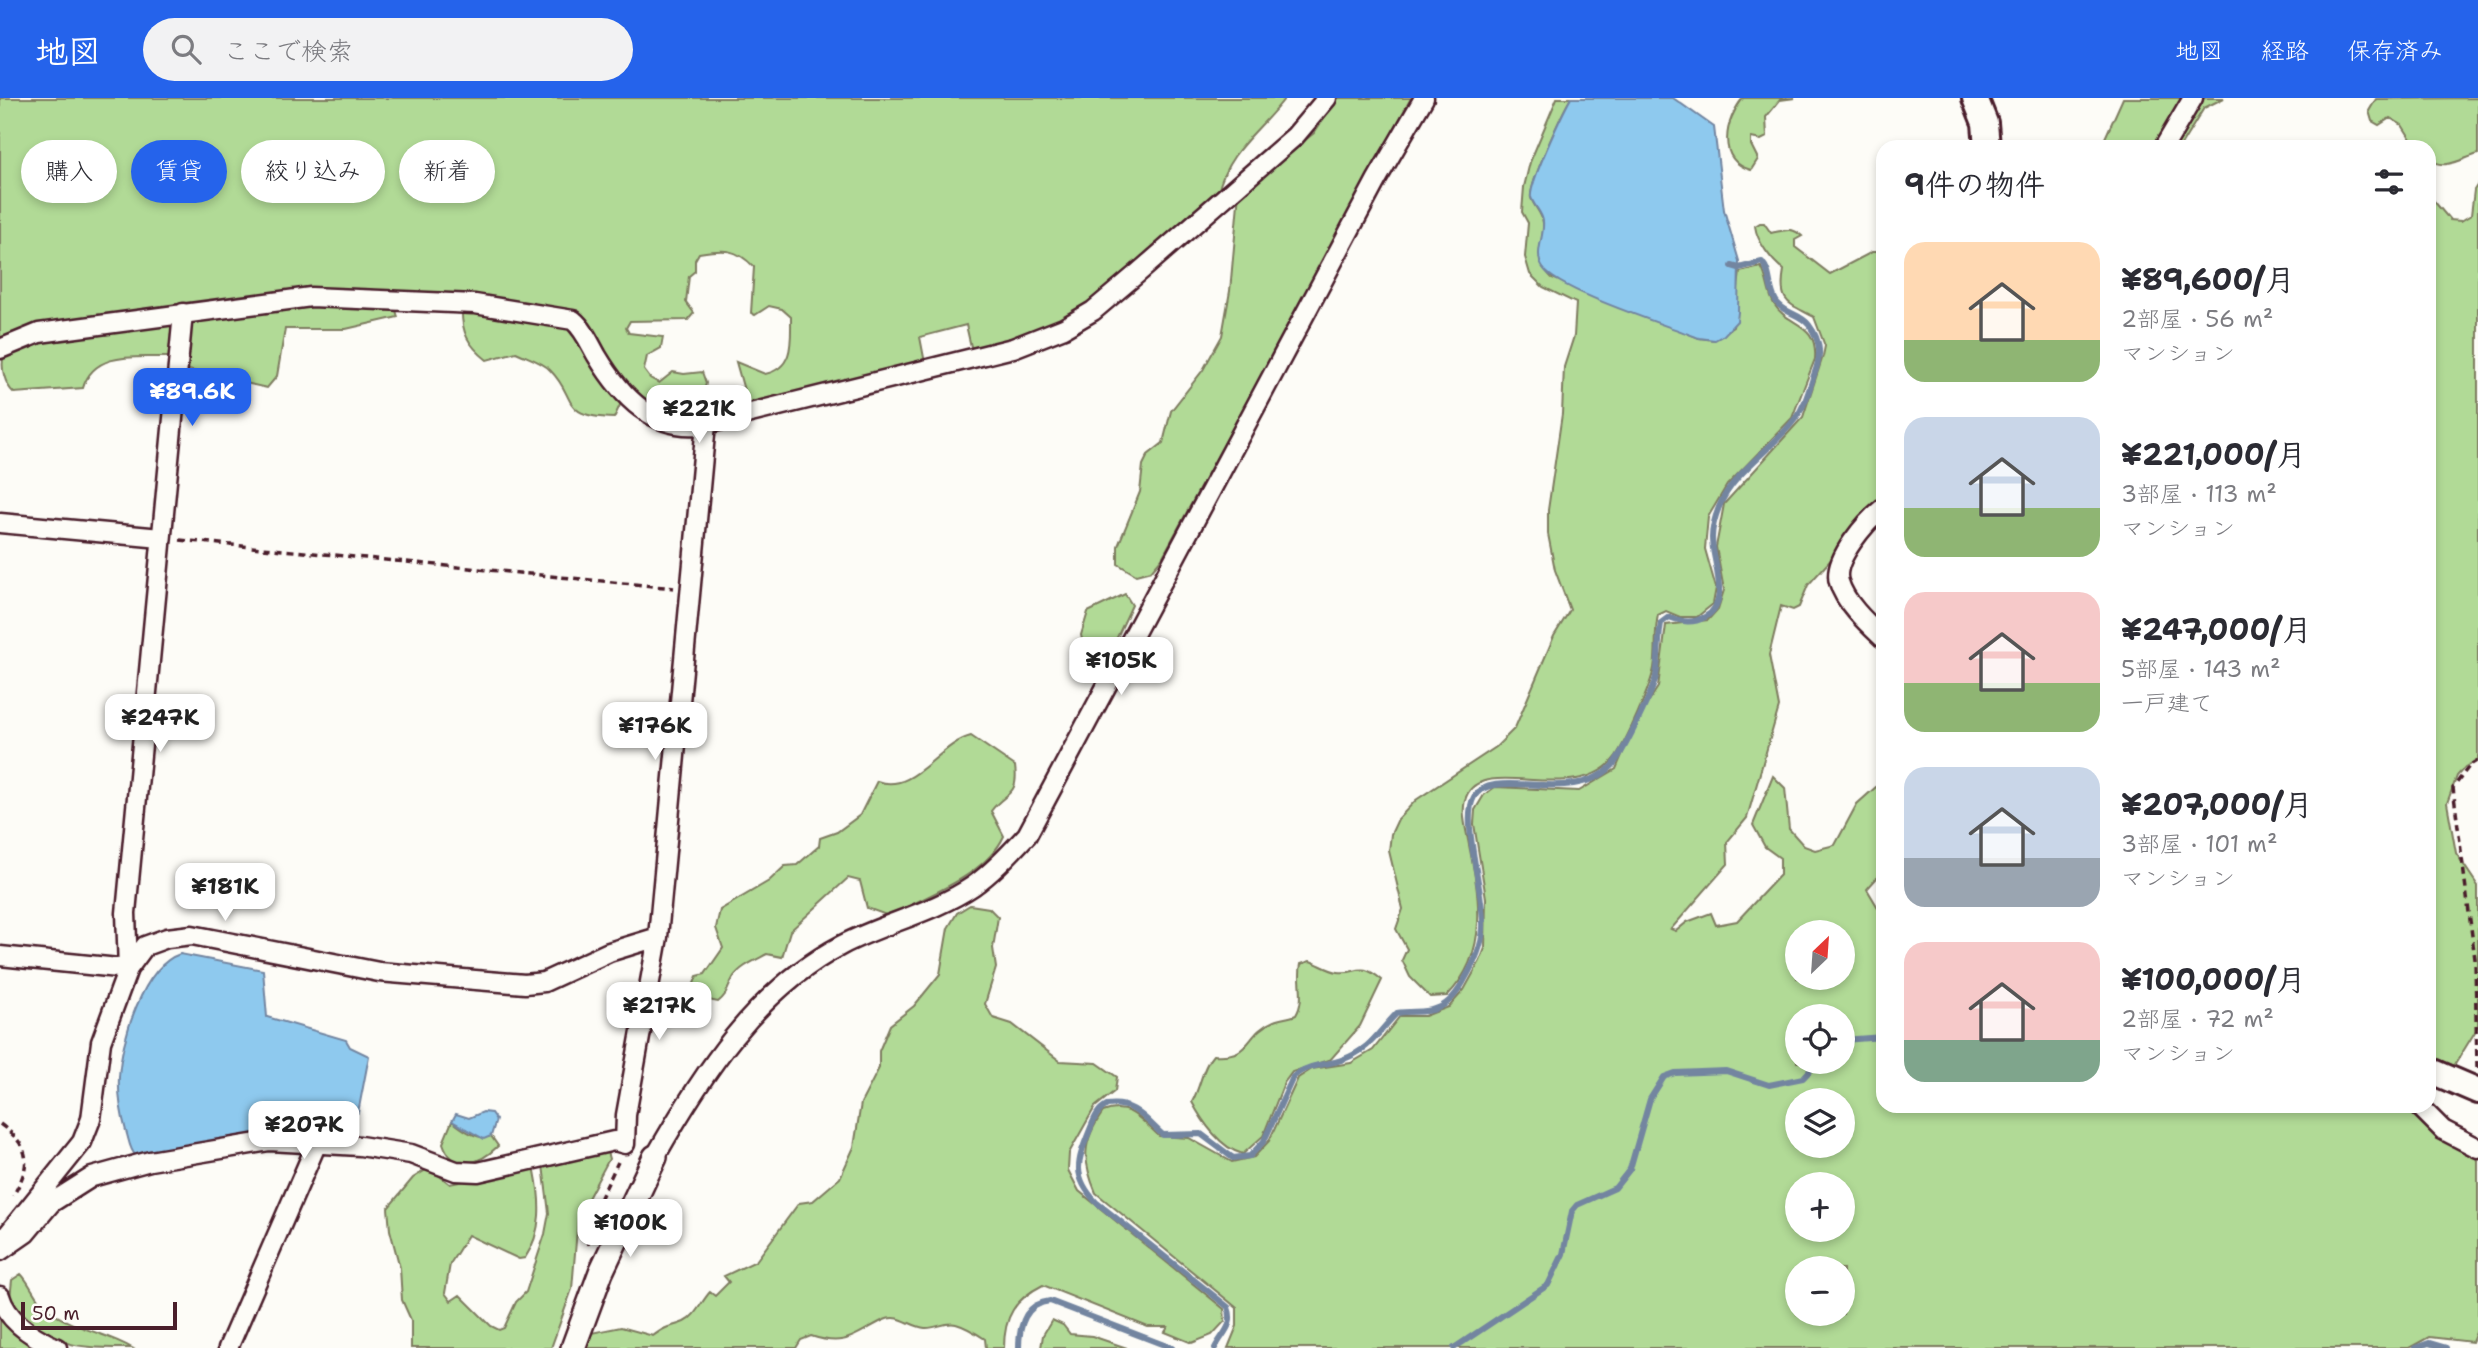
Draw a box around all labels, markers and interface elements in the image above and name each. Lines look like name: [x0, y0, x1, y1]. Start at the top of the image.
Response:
search box: [143, 18, 633, 81]
text: 地図: [35, 29, 101, 74]
icon: search: [167, 30, 205, 68]
text: ここで検索: [223, 33, 353, 68]
text: 地図: [2175, 35, 2223, 67]
text: 経路: [2261, 35, 2309, 67]
text: 保存済み: [2347, 35, 2443, 67]
chip: 購入: [21, 140, 117, 203]
chip: 賃貸: [131, 140, 227, 203]
chip: 絞り込み: [241, 140, 385, 203]
chip: 新着: [399, 140, 495, 203]
icon: filters: [2370, 163, 2408, 201]
text: 9件の物件: [1904, 164, 2045, 205]
text: ¥89,600/月: [2121, 259, 2295, 300]
icon: home: [1960, 270, 2044, 354]
text: 2部屋 · 56 m²: [2121, 304, 2273, 334]
text: マンション: [2121, 338, 2235, 368]
pin: ¥89.6K: [135, 368, 249, 428]
text: ¥89.6K: [149, 376, 235, 406]
pin: ¥221K: [650, 386, 748, 445]
text: ¥221K: [662, 393, 736, 423]
text: ¥221,000/月: [2121, 434, 2306, 475]
icon: home: [1960, 445, 2044, 529]
text: 3部屋 · 113 m²: [2121, 479, 2277, 509]
text: マンション: [2121, 513, 2235, 543]
text: ¥247,000/月: [2121, 609, 2312, 650]
icon: home: [1960, 620, 2044, 704]
pin: ¥105K: [1072, 638, 1170, 697]
text: ¥105K: [1085, 645, 1157, 675]
text: 5部屋 · 143 m²: [2121, 654, 2281, 684]
text: 一戸建て: [2121, 688, 2213, 718]
pin: ¥247K: [111, 694, 209, 754]
text: ¥247K: [121, 702, 199, 732]
pin: ¥176K: [606, 702, 704, 762]
text: ¥176K: [618, 710, 692, 740]
text: ¥207,000/月: [2121, 784, 2313, 825]
icon: home: [1960, 795, 2044, 879]
text: 3部屋 · 101 m²: [2121, 829, 2278, 859]
text: マンション: [2121, 863, 2235, 893]
pin: ¥181K: [176, 864, 274, 923]
text: ¥181K: [191, 871, 259, 901]
north arrow: [1785, 920, 1855, 990]
map controls: [1785, 920, 1855, 1326]
text: ¥100,000/月: [2121, 959, 2306, 1000]
icon: home: [1960, 970, 2044, 1054]
pin: ¥217K: [610, 982, 708, 1042]
text: ¥217K: [622, 990, 696, 1020]
button: locate: [1785, 1004, 1855, 1074]
text: 2部屋 · 72 m²: [2121, 1004, 2274, 1034]
text: マンション: [2121, 1038, 2235, 1068]
button: layers: [1785, 1088, 1855, 1158]
pin: ¥207K: [255, 1102, 353, 1161]
text: ¥207K: [264, 1109, 344, 1139]
button: +: [1785, 1172, 1855, 1242]
pin: ¥100K: [581, 1200, 679, 1259]
text: ¥100K: [593, 1207, 667, 1237]
button: −: [1785, 1256, 1855, 1326]
scale bar: [21, 1299, 177, 1331]
text: 50 m: [32, 1301, 80, 1326]

